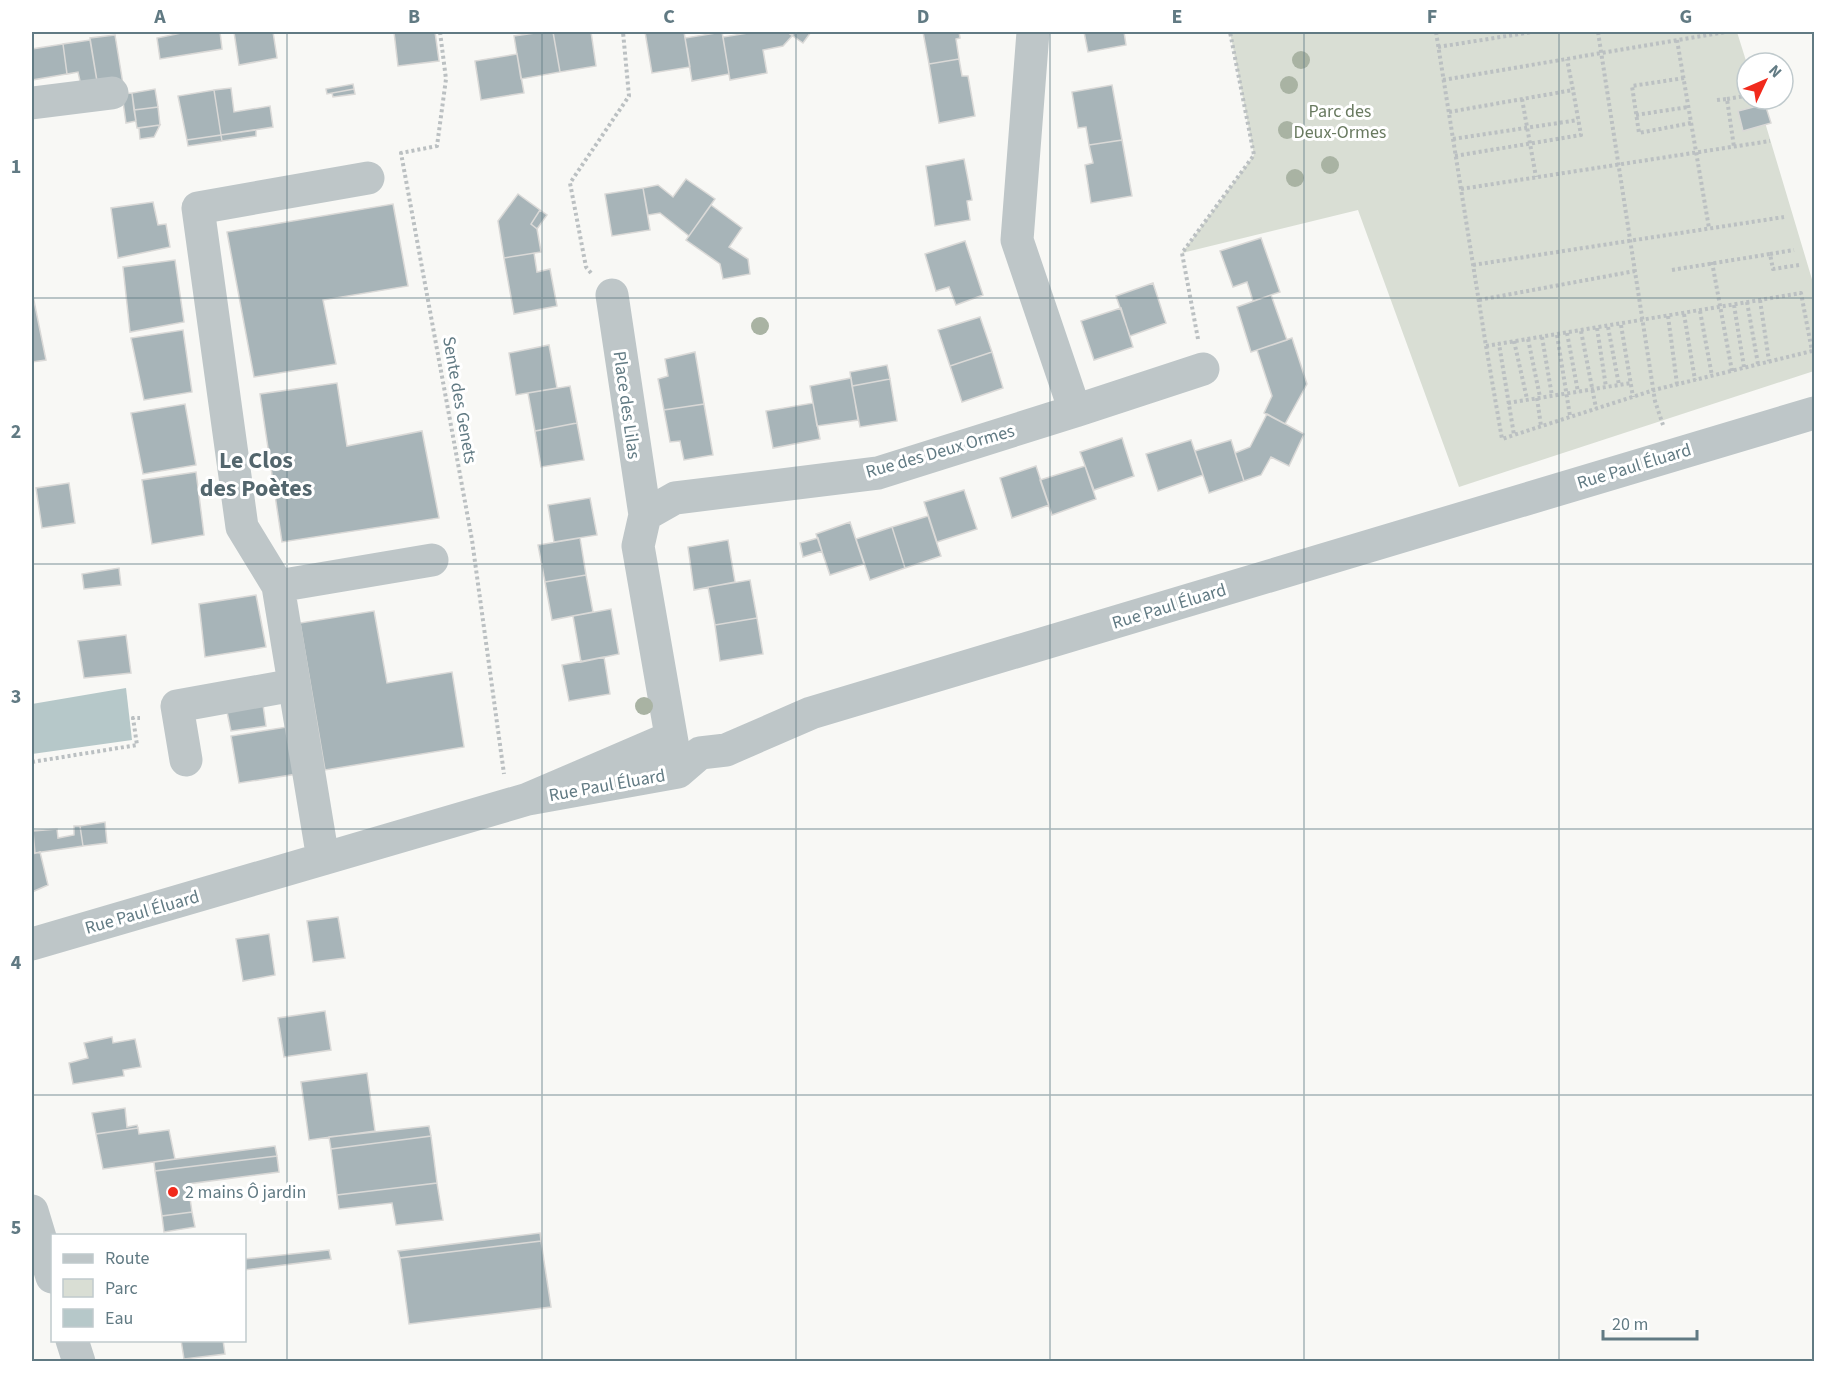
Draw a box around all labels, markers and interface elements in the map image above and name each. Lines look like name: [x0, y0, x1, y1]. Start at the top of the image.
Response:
text: A: [153, 3, 166, 31]
text: B: [408, 3, 420, 31]
text: C: [663, 3, 675, 31]
text: D: [917, 3, 929, 31]
text: E: [1172, 3, 1182, 31]
text: F: [1427, 3, 1437, 31]
text: G: [1680, 3, 1692, 31]
north arrow: [1735, 51, 1795, 111]
text: N: [1763, 60, 1787, 83]
park label: Parc des Deux-Ormes: [1294, 99, 1386, 145]
text: 1: [11, 153, 21, 181]
street label: Sente des Genets: [436, 334, 483, 466]
street label: Place des Lilas: [607, 350, 646, 461]
text: 2: [11, 418, 21, 446]
street label: Rue des Deux Ormes: [863, 418, 1017, 485]
street label: Rue Paul Éluard: [1574, 437, 1694, 496]
district label: Le Clos des Poètes: [200, 443, 312, 506]
street label: Rue Paul Éluard: [1109, 577, 1229, 636]
text: 3: [11, 683, 21, 711]
street label: Rue Paul Éluard: [547, 763, 667, 808]
street label: Rue Paul Éluard: [82, 884, 202, 941]
text: 4: [11, 949, 22, 977]
place label: 2 mains Ô jardin: [185, 1180, 306, 1205]
marker: 2 mains Ô jardin: [166, 1185, 180, 1199]
text: 5: [11, 1214, 21, 1242]
legend: [51, 1234, 246, 1342]
text: Route: [105, 1246, 149, 1271]
text: Parc: [105, 1276, 138, 1301]
scale bar: [1603, 1303, 1698, 1341]
text: Eau: [105, 1306, 133, 1331]
text: 20 m: [1612, 1312, 1648, 1337]

